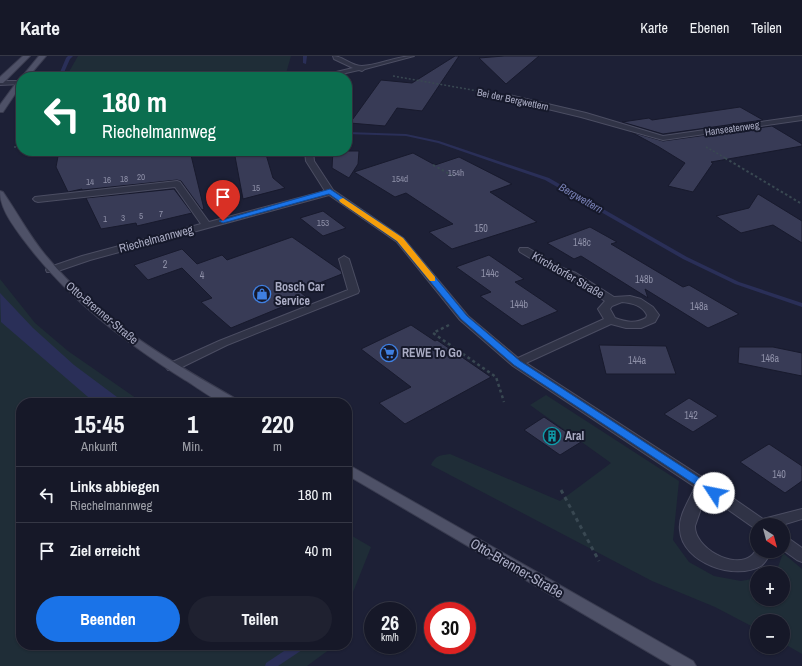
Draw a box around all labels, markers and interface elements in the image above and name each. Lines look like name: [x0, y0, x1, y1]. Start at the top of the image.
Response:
text: Karte: [20, 15, 60, 41]
text: Karte: [640, 19, 668, 37]
text: Ebenen: [690, 19, 729, 37]
text: Teilen: [751, 19, 782, 37]
text: 180 m: [102, 83, 167, 121]
street label: Bei der Bergwettern: [476, 86, 550, 113]
icon: left: [36, 88, 88, 140]
street label: Hanseatenweg: [704, 118, 760, 139]
text: Riechelmannweg: [102, 119, 216, 144]
house number: 154h: [448, 167, 464, 179]
house number: 20: [137, 171, 145, 183]
house number: 18: [120, 173, 128, 185]
house number: 154d: [392, 173, 408, 185]
house number: 16: [103, 174, 111, 186]
house number: 14: [86, 176, 94, 188]
pin: [206, 180, 240, 221]
water label: Bergwettern: [556, 180, 606, 216]
house number: 15: [252, 182, 260, 194]
icon: arrive: [212, 186, 234, 208]
house number: 7: [159, 208, 163, 220]
house number: 5: [139, 210, 143, 222]
house number: 3: [121, 212, 125, 224]
house number: 1: [103, 213, 107, 225]
house number: 153: [317, 217, 329, 229]
street label: Riechelmannweg: [117, 221, 195, 257]
house number: 150: [474, 222, 488, 235]
house number: 148c: [573, 236, 591, 249]
street label: Kirchdorfer Straße: [529, 248, 607, 302]
house number: 2: [163, 258, 168, 271]
house number: 144c: [481, 267, 499, 280]
house number: 4: [200, 269, 205, 282]
house number: 148b: [635, 273, 654, 286]
street label: Otto-Brenner-Straße: [62, 278, 142, 348]
place label: Bosch Car Service: [275, 279, 324, 309]
shop icon: Bosch Car Service: [252, 284, 272, 304]
house number: 144b: [510, 298, 529, 311]
house number: 148a: [690, 300, 709, 313]
supermarket icon: REWE To Go: [379, 343, 399, 363]
place label: REWE To Go: [402, 345, 462, 361]
house number: 146a: [761, 352, 780, 365]
house number: 144a: [628, 354, 647, 367]
text: 15:45: [74, 408, 124, 440]
text: 1: [187, 408, 198, 440]
text: 220: [261, 408, 294, 440]
house number: 142: [684, 409, 698, 422]
building icon: Aral: [542, 426, 562, 446]
place label: Aral: [565, 428, 584, 444]
text: Ankunft: [81, 438, 117, 455]
text: Min.: [182, 438, 203, 455]
text: m: [273, 438, 282, 455]
house number: 140: [772, 468, 786, 481]
position arrow: [693, 472, 735, 514]
text: Links abbiegen: [70, 476, 160, 497]
icon: left: [36, 484, 58, 506]
text: 180 m: [298, 484, 332, 505]
text: Riechelmannweg: [70, 497, 152, 514]
north arrow: [750, 518, 790, 558]
map controls: [750, 518, 790, 654]
street label: Otto-Brenner-Straße: [467, 534, 567, 602]
icon: arrive: [36, 540, 58, 562]
text: Ziel erreicht: [70, 540, 140, 561]
text: 40 m: [305, 540, 332, 561]
button: +: [750, 566, 790, 606]
button: Beenden: [36, 596, 180, 642]
button: Teilen: [188, 596, 332, 642]
speed limit sign: 30: [424, 602, 476, 654]
text: 26: [381, 609, 399, 636]
button: −: [750, 614, 790, 654]
text: km/h: [381, 631, 399, 644]

